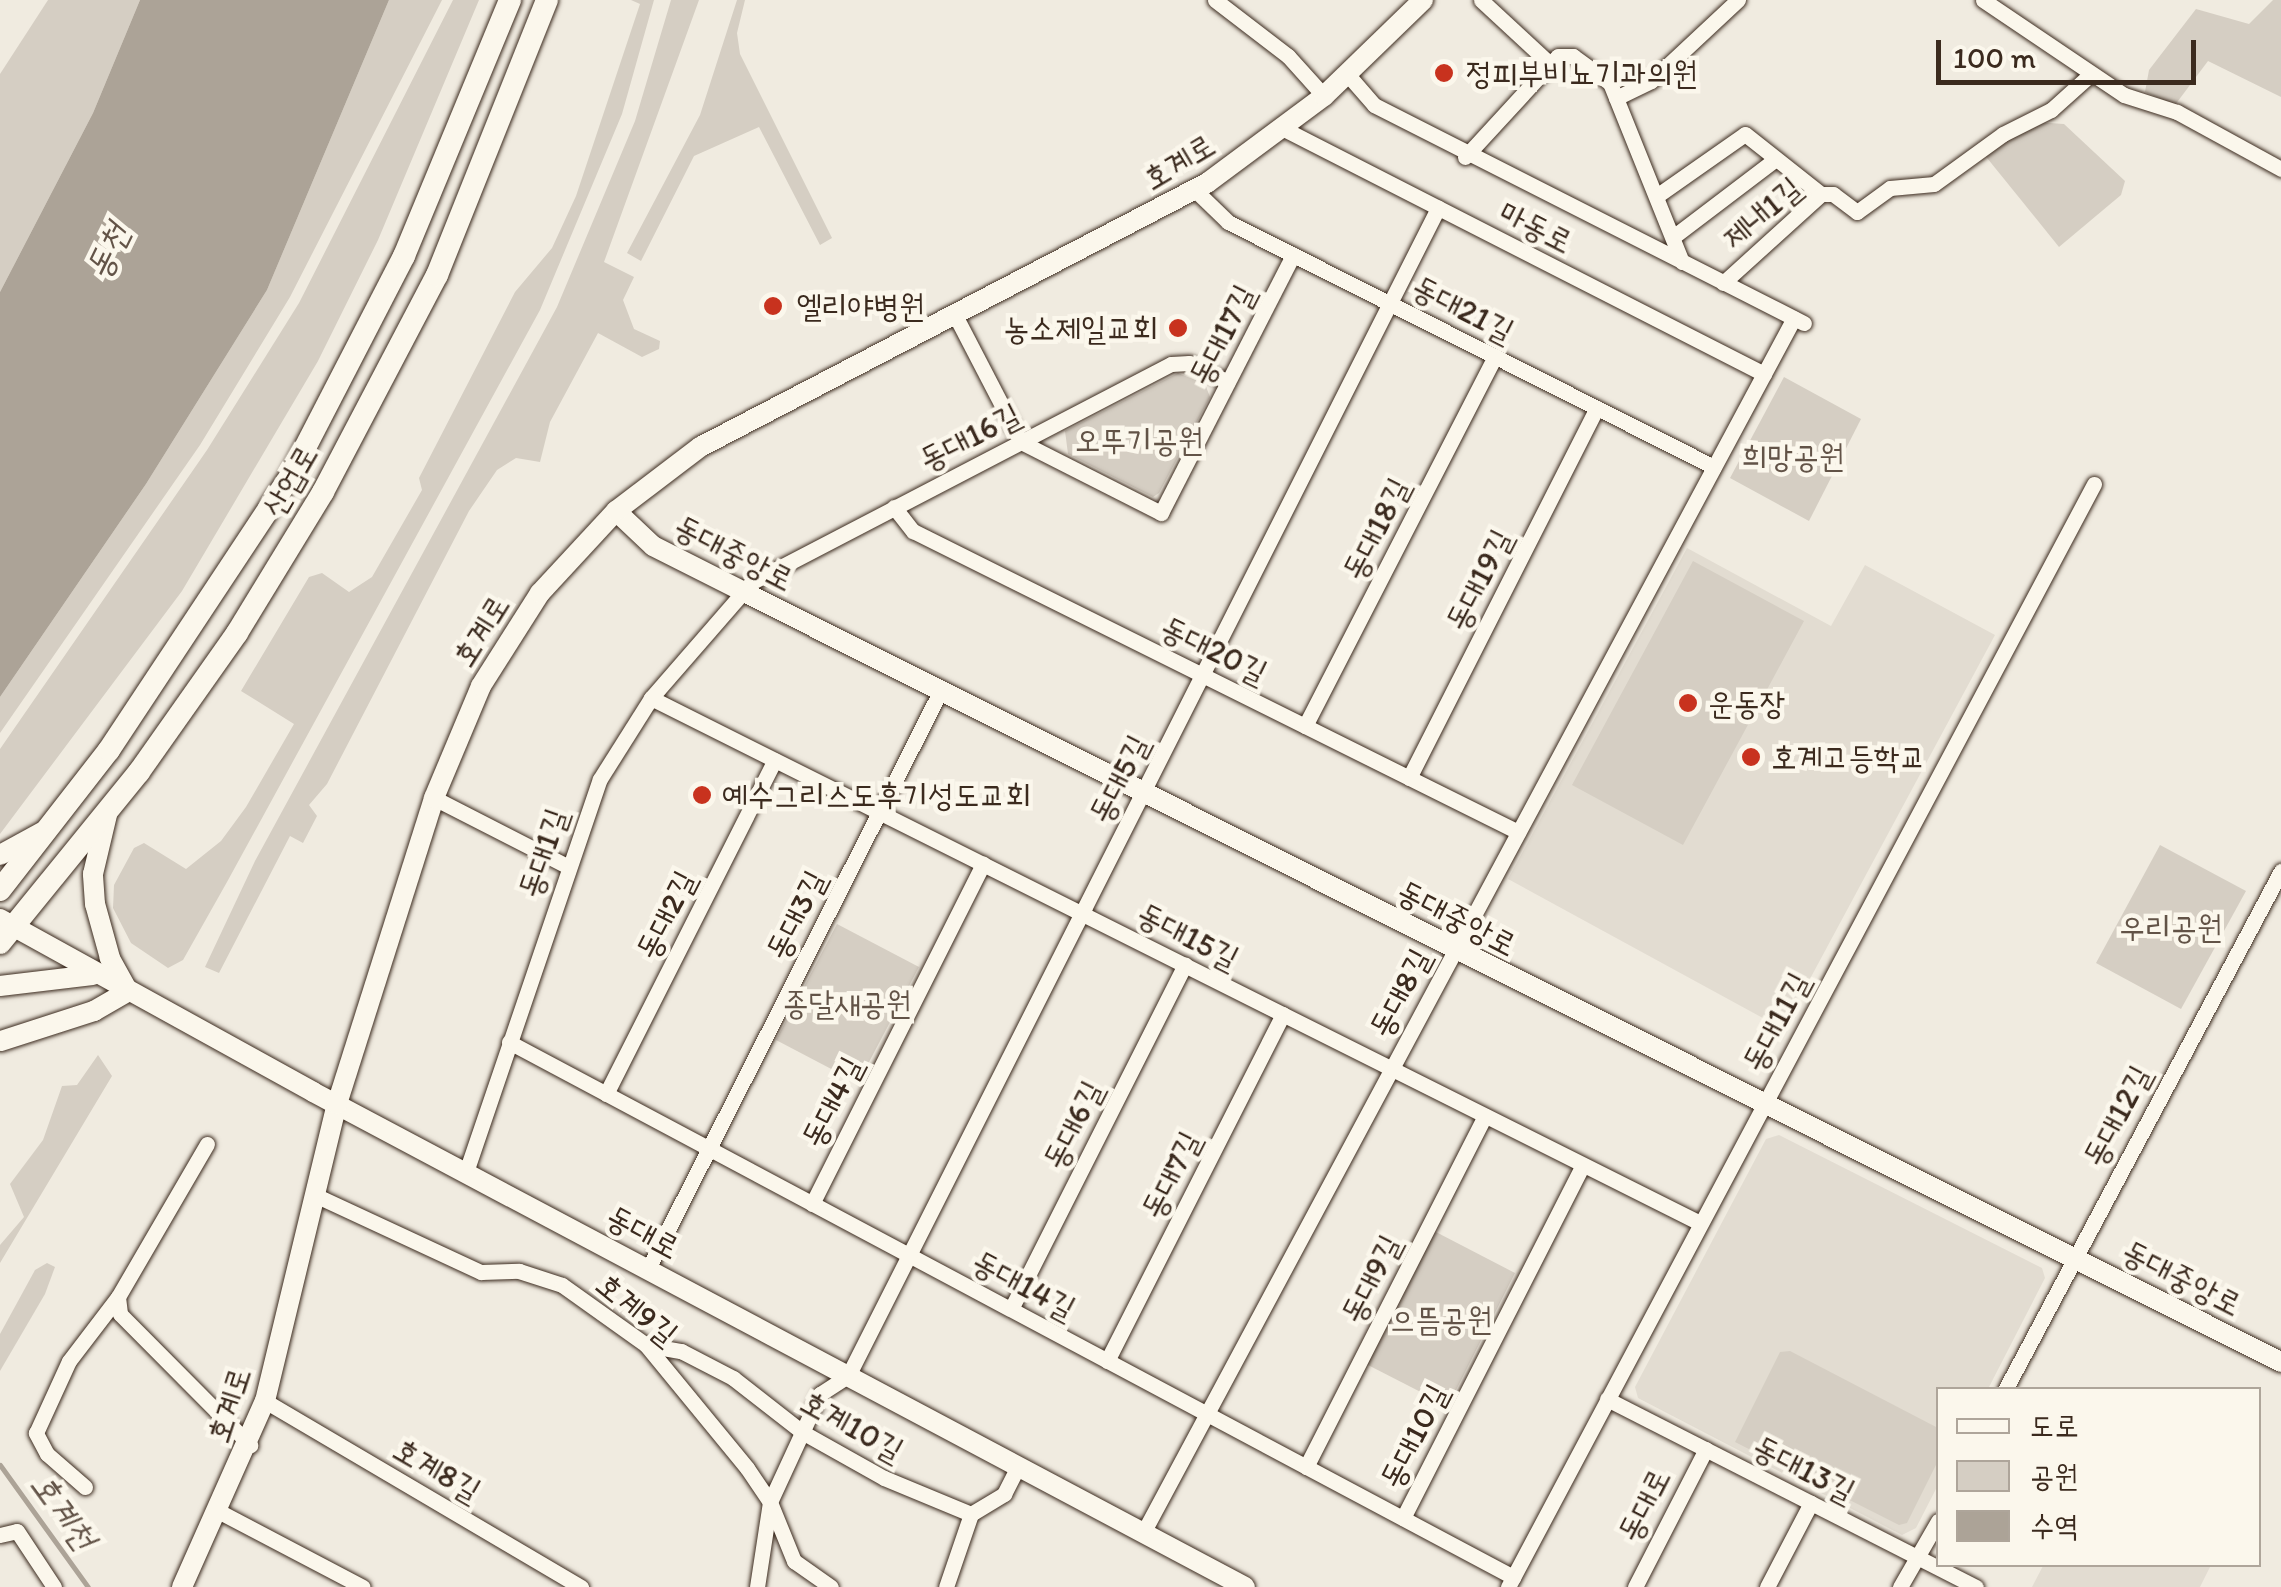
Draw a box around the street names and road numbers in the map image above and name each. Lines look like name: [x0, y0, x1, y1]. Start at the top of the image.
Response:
street label: 호계로: [1136, 126, 1222, 198]
street label: 제내1길: [1714, 169, 1810, 257]
street label: 마동로: [1493, 192, 1579, 262]
street label: 동대21길: [1406, 267, 1520, 351]
street label: 동대17길: [1180, 278, 1264, 392]
street label: 동대16길: [913, 395, 1027, 479]
street label: 산업로: [254, 438, 326, 524]
street label: 동대18길: [1334, 471, 1418, 587]
street label: 동대중앙로: [668, 507, 800, 599]
street label: 동대19길: [1437, 523, 1521, 637]
street label: 호계로: [444, 588, 518, 674]
street label: 동대20길: [1154, 608, 1274, 692]
street label: 동대5길: [1081, 728, 1157, 830]
street label: 동대1길: [510, 803, 576, 903]
street label: 동대2길: [628, 864, 704, 966]
street label: 동대3길: [757, 864, 835, 966]
street label: 동대중앙로: [1391, 872, 1523, 964]
street label: 동대15길: [1131, 894, 1245, 978]
street label: 동대8길: [1361, 942, 1439, 1044]
street label: 동대11길: [1734, 966, 1818, 1078]
street label: 동대4길: [793, 1050, 871, 1154]
street label: 동대12길: [2074, 1059, 2160, 1173]
street label: 동대6길: [1035, 1074, 1111, 1176]
street label: 동대7길: [1133, 1125, 1209, 1225]
street label: 동대로: [600, 1197, 686, 1267]
street label: 동대9길: [1333, 1228, 1409, 1330]
street label: 동대중앙로: [2116, 1232, 2248, 1324]
street label: 동대14길: [966, 1242, 1082, 1328]
street label: 호계9길: [588, 1265, 686, 1353]
street label: 호계로: [199, 1362, 259, 1448]
street label: 동대10길: [1372, 1377, 1456, 1495]
street label: 호계10길: [794, 1382, 910, 1470]
street label: 동대13길: [1746, 1427, 1862, 1511]
street label: 호계8길: [386, 1430, 488, 1510]
street label: 동대로: [1609, 1462, 1679, 1548]

